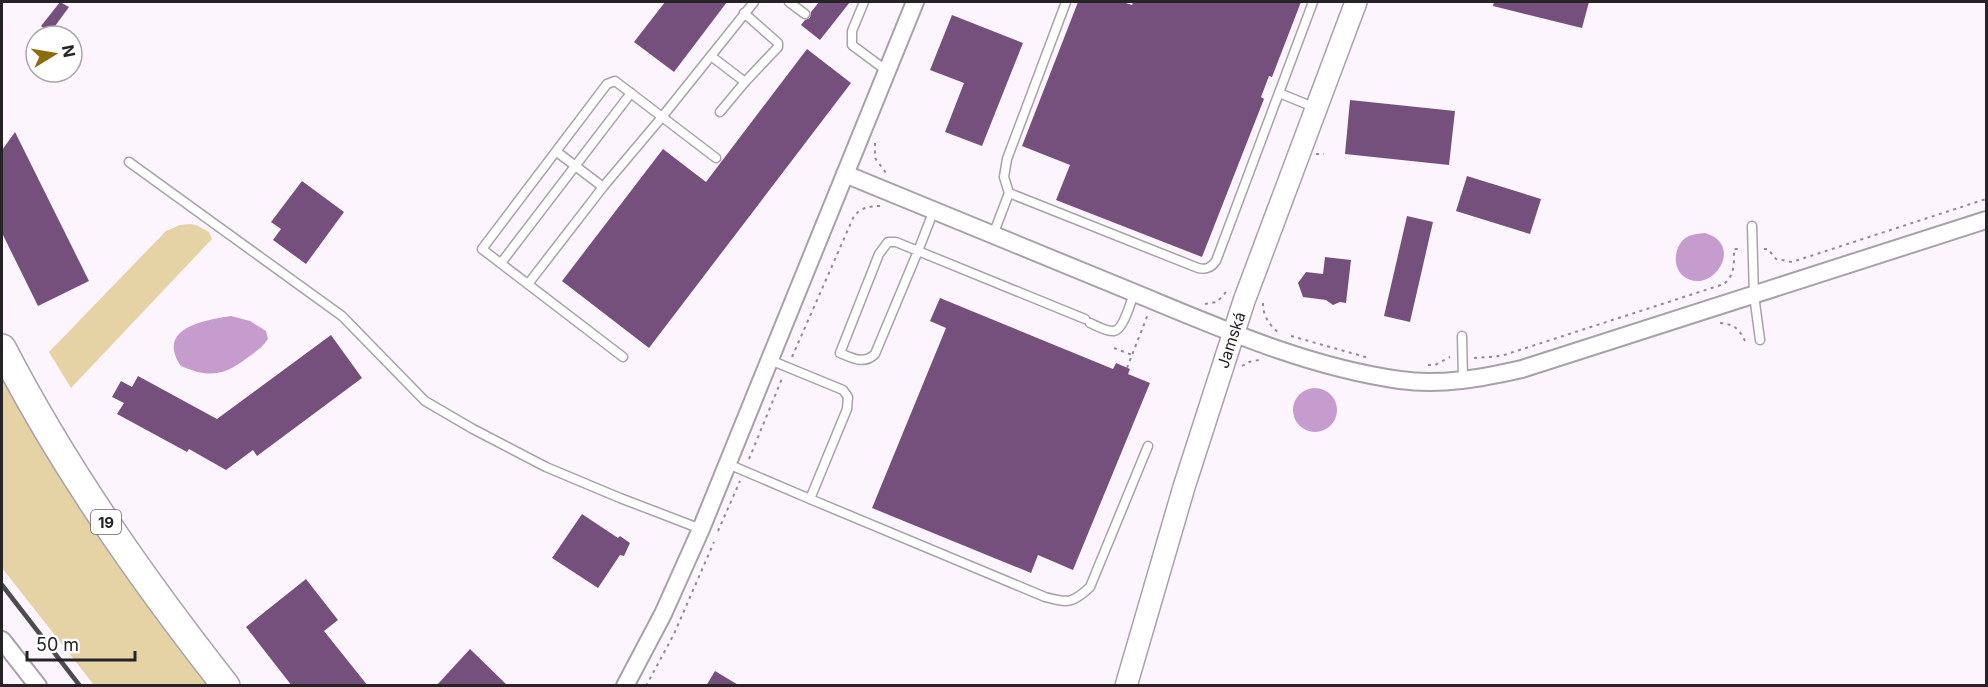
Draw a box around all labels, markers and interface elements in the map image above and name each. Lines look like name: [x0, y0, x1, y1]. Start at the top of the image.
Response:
north arrow: [24, 24, 84, 84]
text: N: [58, 43, 80, 59]
street label: Jamská: [1212, 309, 1250, 371]
road number: 19: [91, 510, 121, 534]
scale bar: [27, 624, 135, 662]
text: 50 m: [36, 634, 79, 655]

